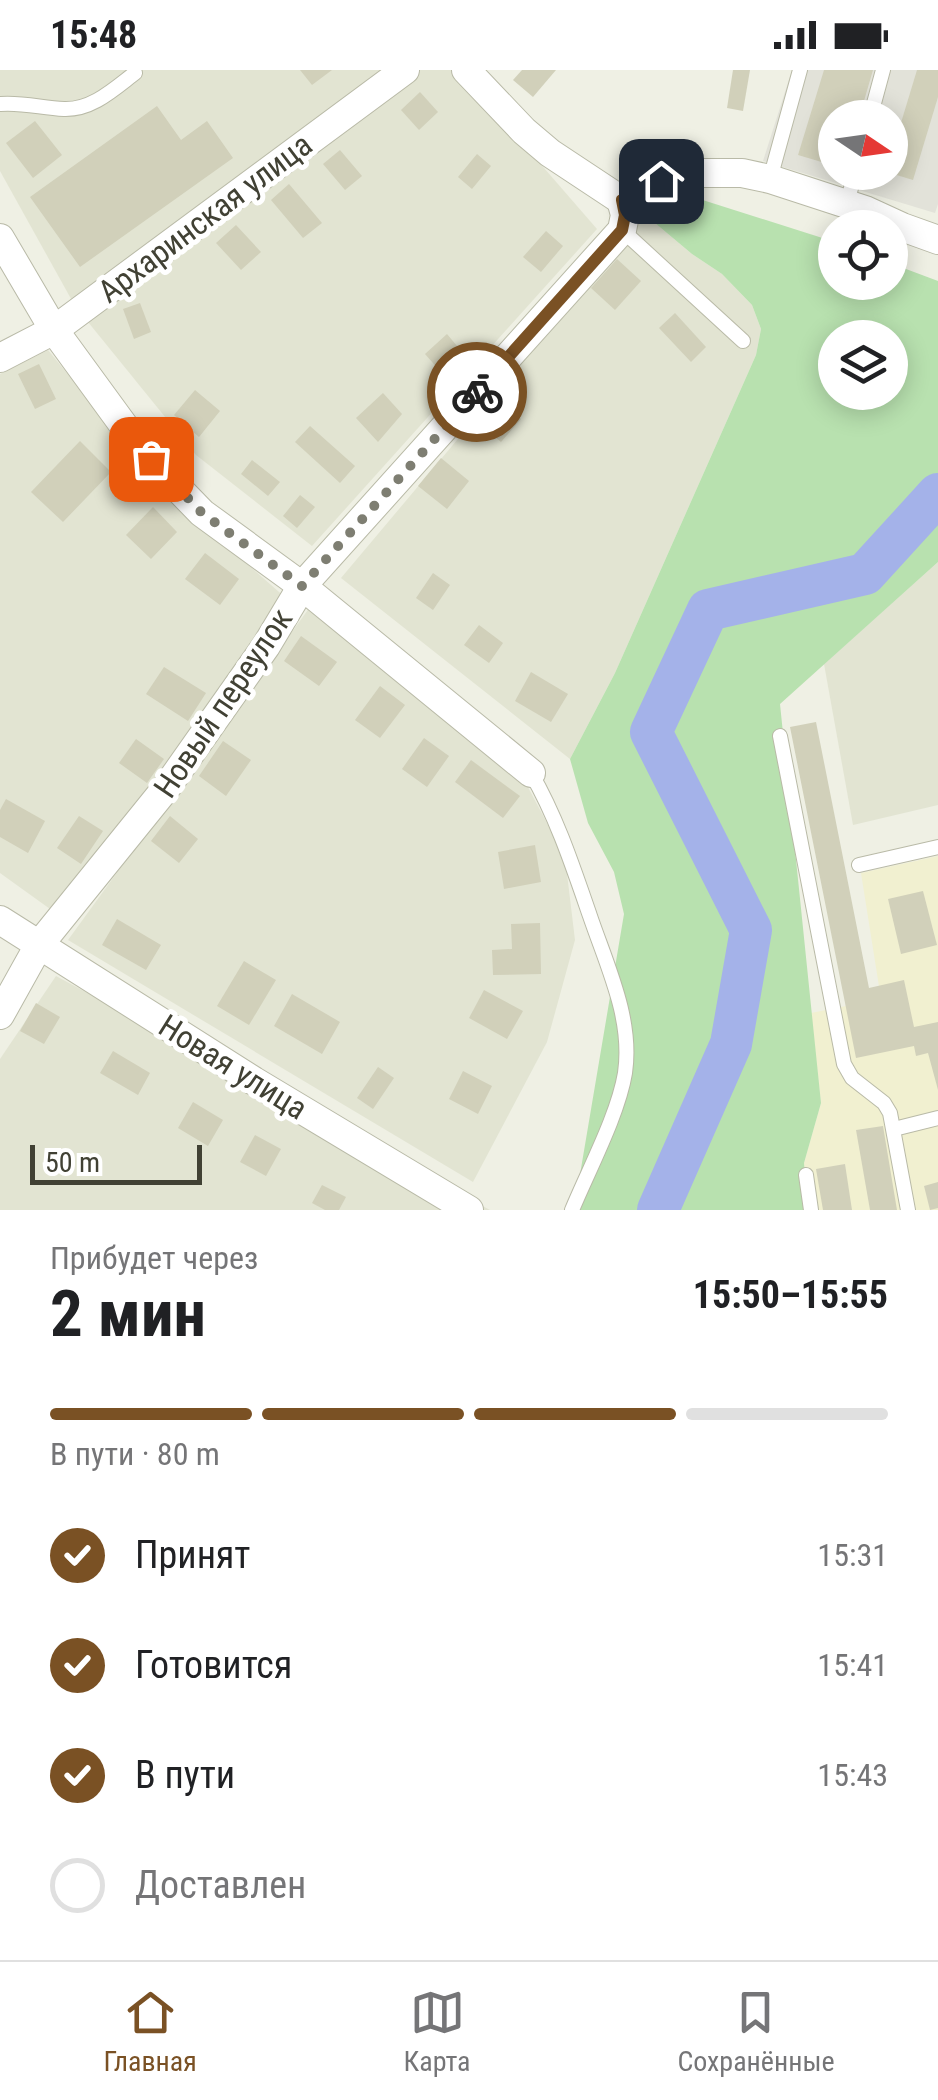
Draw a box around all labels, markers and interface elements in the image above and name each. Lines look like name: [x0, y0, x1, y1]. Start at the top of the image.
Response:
text: 15:48: [50, 13, 137, 57]
north arrow: [818, 100, 908, 190]
map controls: [818, 100, 908, 410]
street label: Архаринская улица: [91, 125, 319, 311]
pin: [619, 139, 704, 224]
icon: home: [634, 154, 689, 209]
button: locate: [818, 210, 908, 300]
button: layers: [818, 320, 908, 410]
courier: [427, 342, 527, 442]
icon: bike: [450, 365, 505, 420]
pin: [109, 417, 194, 502]
icon: bag: [124, 432, 179, 487]
street label: Новый переулок: [146, 601, 300, 805]
street label: Новая улица: [152, 1006, 314, 1128]
scale bar: [30, 1140, 202, 1184]
text: 50 m: [45, 1146, 100, 1179]
text: Прибудет через: [50, 1239, 258, 1277]
text: 15:50–15:55: [693, 1273, 888, 1317]
text: 2 мин: [50, 1276, 206, 1352]
text: В пути · 80 m: [50, 1435, 220, 1473]
icon: check: [50, 1528, 105, 1583]
text: Принят: [135, 1533, 251, 1577]
text: 15:31: [817, 1536, 888, 1574]
icon: check: [50, 1638, 105, 1693]
text: Готовится: [135, 1643, 292, 1687]
text: 15:41: [817, 1646, 888, 1684]
icon: check: [50, 1748, 105, 1803]
text: В пути: [135, 1753, 235, 1797]
text: 15:43: [817, 1756, 888, 1794]
text: Доставлен: [135, 1863, 306, 1907]
tab: Главная: [103, 1985, 197, 2078]
tab: Карта: [404, 1985, 471, 2078]
tab: Сохранённые: [677, 1985, 835, 2078]

